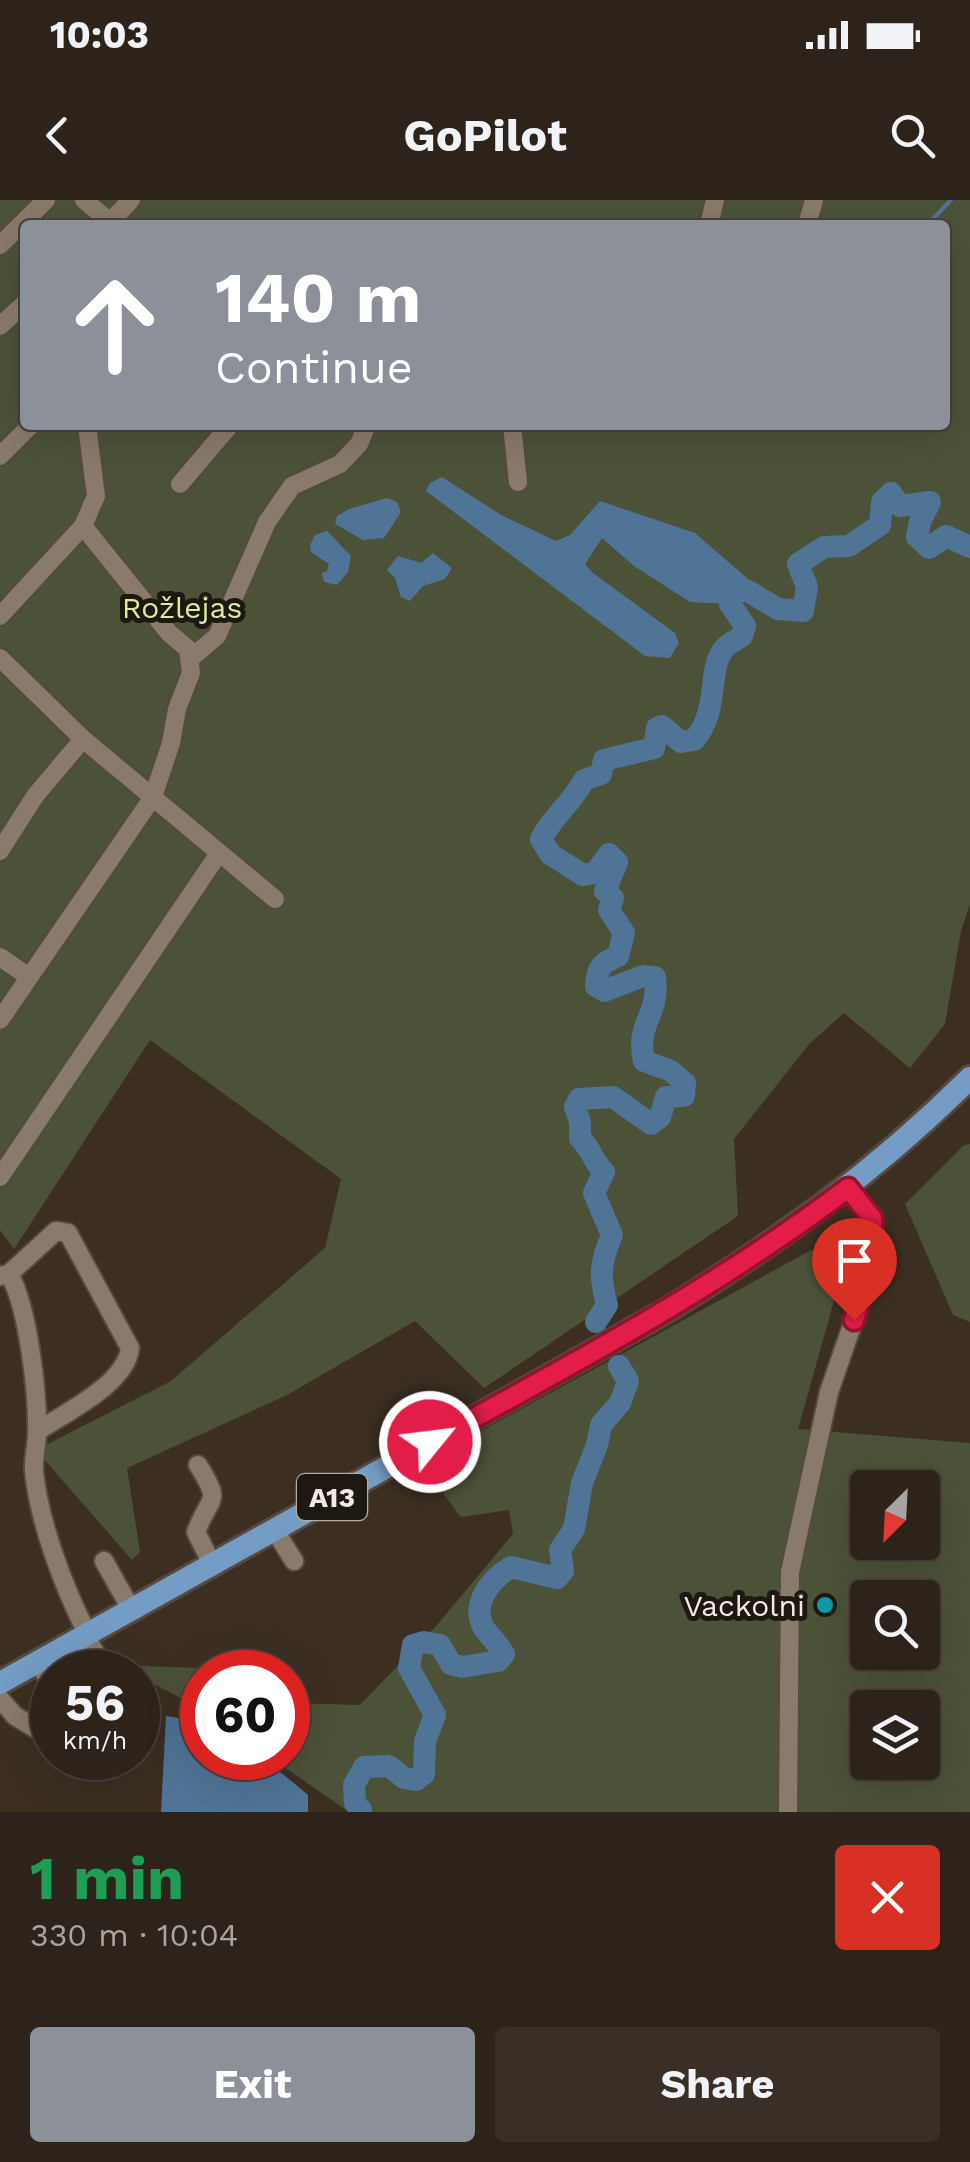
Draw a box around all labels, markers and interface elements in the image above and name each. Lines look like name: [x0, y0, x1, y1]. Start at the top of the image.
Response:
text: 10:03: [50, 13, 149, 57]
icon: back: [30, 108, 85, 163]
icon: search: [885, 108, 940, 163]
text: GoPilot: [403, 109, 567, 162]
text: 140 m: [215, 257, 421, 339]
icon: ahead: [50, 260, 180, 390]
text: Continue: [215, 341, 413, 394]
park label: Rožlejas: [122, 590, 242, 625]
pin: [812, 1218, 897, 1321]
icon: arrive: [827, 1233, 882, 1288]
position arrow: [378, 1390, 482, 1494]
north arrow: [850, 1470, 940, 1560]
map controls: [850, 1470, 940, 1780]
road number: A13: [297, 1474, 367, 1520]
button: search: [850, 1580, 940, 1670]
place label: Vackolni: [683, 1588, 805, 1623]
marker: Vackolni: [814, 1594, 836, 1616]
speed limit sign: 60: [180, 1650, 310, 1780]
text: 56: [65, 1673, 125, 1732]
button: layers: [850, 1690, 940, 1780]
text: km/h: [63, 1726, 127, 1755]
text: 1 min: [30, 1843, 184, 1914]
button: close: [835, 1845, 940, 1950]
text: 330 m · 10:04: [30, 1916, 238, 1954]
button: Exit: [30, 2027, 475, 2142]
button: Share: [495, 2027, 940, 2142]

